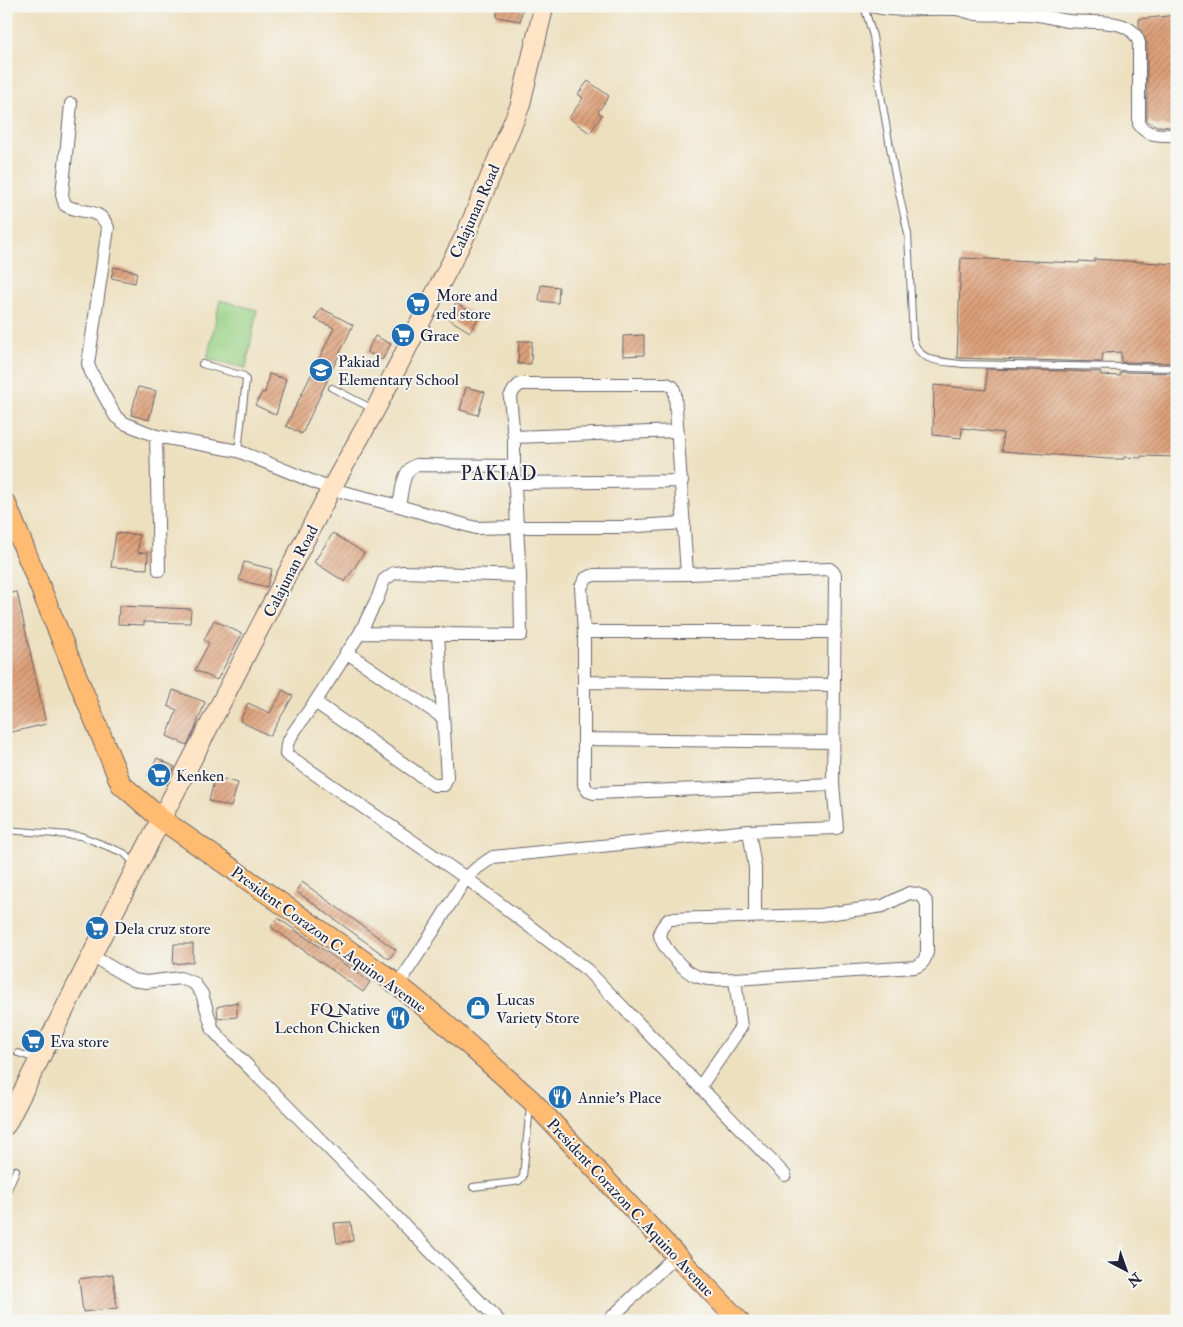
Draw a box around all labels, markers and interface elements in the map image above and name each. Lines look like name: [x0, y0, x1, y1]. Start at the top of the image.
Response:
street label: Calajunan Road: [445, 161, 505, 262]
place label: More and red store: [436, 286, 498, 324]
supermarket icon: More and red store: [405, 291, 431, 317]
supermarket icon: Grace: [390, 322, 416, 348]
place label: Grace: [420, 326, 459, 346]
place label: Pakiad Elementary School: [338, 352, 459, 390]
school or university icon: Pakiad Elementary School: [308, 357, 334, 383]
district label: PAKIAD: [460, 462, 538, 486]
street label: Calajunan Road: [259, 522, 323, 621]
supermarket icon: Kenken: [146, 762, 172, 788]
place label: Kenken: [176, 766, 224, 786]
street label: President Corazon C. Aquino Avenue: [227, 862, 430, 1018]
supermarket icon: Dela cruz store: [84, 915, 110, 941]
place label: Dela cruz store: [114, 919, 211, 939]
place label: Lucas Variety Store: [496, 990, 580, 1028]
shop icon: Lucas Variety Store: [465, 995, 491, 1021]
place label: FQ Native Lechon Chicken: [274, 1000, 380, 1038]
restaurant icon: FQ Native Lechon Chicken: [385, 1005, 411, 1031]
supermarket icon: Eva store: [20, 1028, 46, 1054]
place label: Eva store: [50, 1032, 109, 1052]
restaurant icon: Annie's Place: [547, 1084, 573, 1110]
place label: Annie's Place: [577, 1088, 662, 1108]
street label: President Corazon C. Aquino Avenue: [542, 1114, 718, 1301]
north arrow: [1100, 1244, 1150, 1294]
text: N: [1124, 1268, 1145, 1290]

